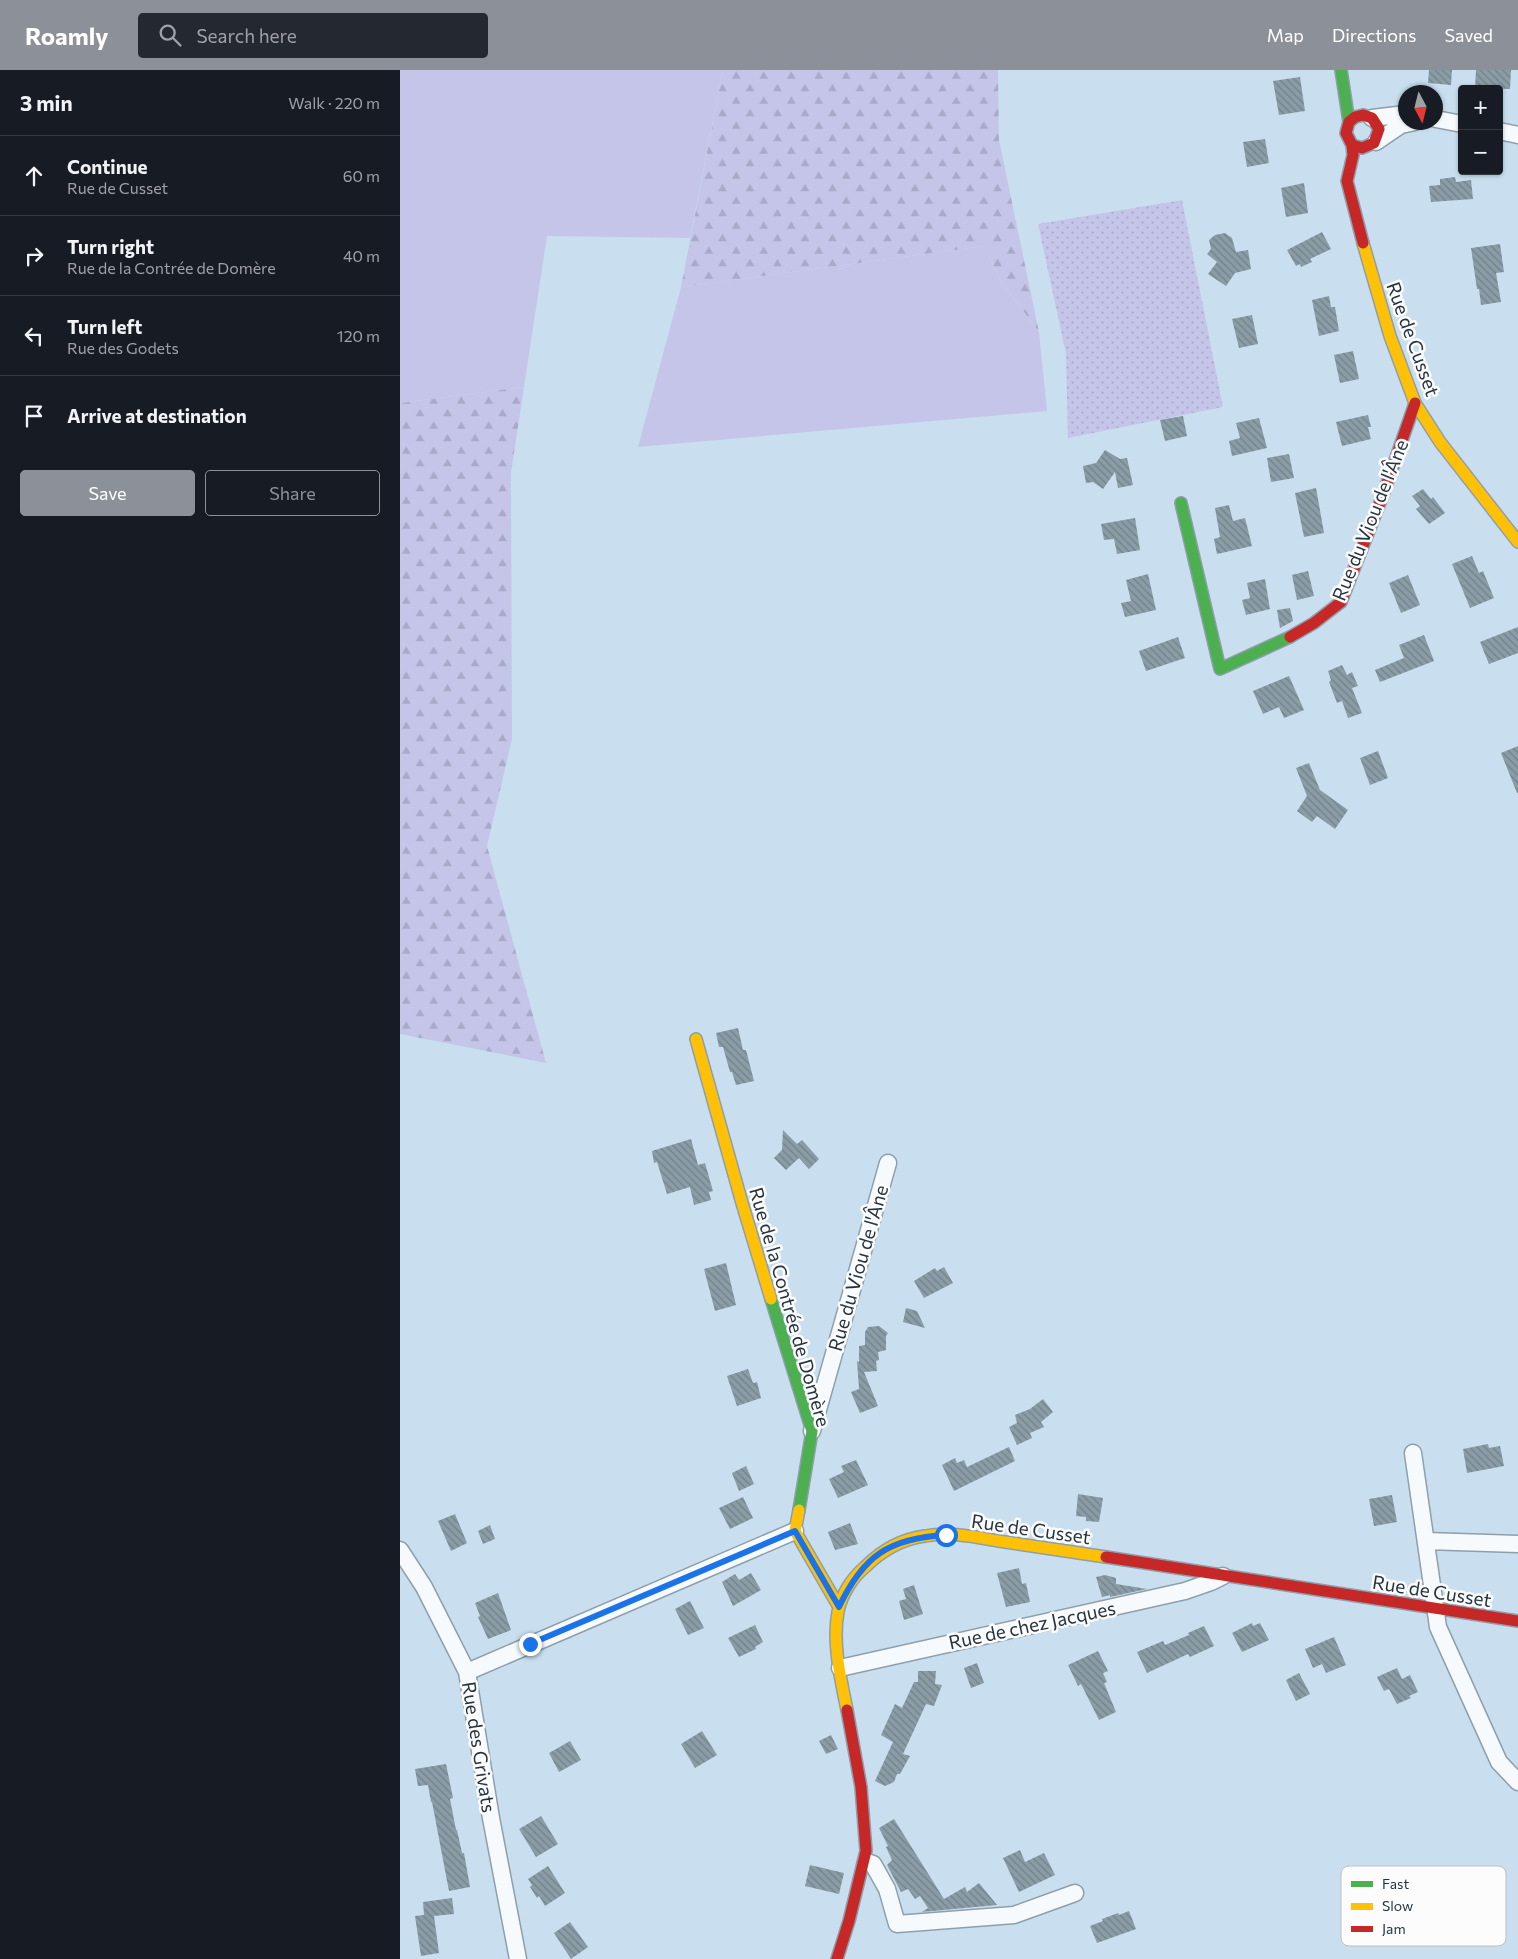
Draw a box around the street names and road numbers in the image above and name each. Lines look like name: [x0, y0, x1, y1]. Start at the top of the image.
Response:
street label: Rue de Cusset: [1382, 278, 1445, 399]
street label: Rue du Viou de l'Âne: [1327, 436, 1412, 604]
street label: Rue du Viou de l'Âne: [823, 1182, 892, 1354]
street label: Rue de la Contrée de Domère: [745, 1185, 836, 1429]
street label: Rue de Cusset: [970, 1509, 1092, 1548]
street label: Rue de Cusset: [1371, 1570, 1493, 1611]
street label: Rue de chez Jacques: [946, 1596, 1118, 1653]
street label: Rue des Grivats: [458, 1680, 501, 1814]

